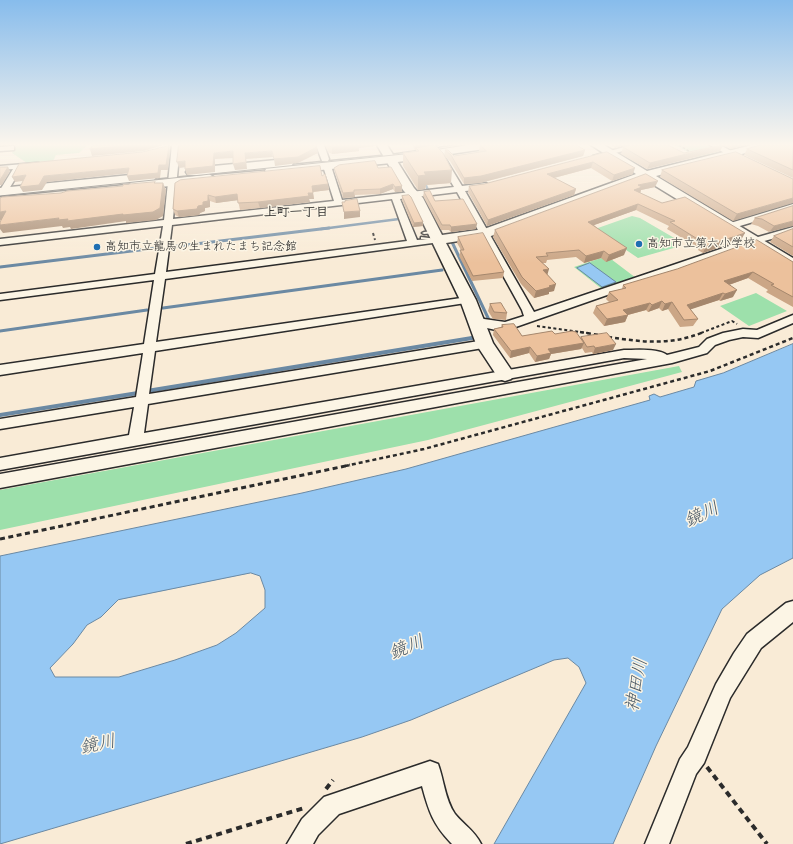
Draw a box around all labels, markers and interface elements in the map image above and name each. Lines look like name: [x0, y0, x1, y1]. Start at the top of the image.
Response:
district label: 上町一丁目: [264, 205, 328, 221]
place label: 高知市立第六小学校: [647, 237, 755, 251]
marker: 高知市立第六小学校: [634, 239, 644, 249]
place label: 高知市立龍馬の生まれたまち記念館: [105, 240, 297, 254]
marker: 高知市立龍馬の生まれたまち記念館: [92, 242, 102, 252]
water label: 鏡川: [681, 498, 723, 532]
water label: 鏡川: [386, 631, 428, 665]
water label: 神田川: [622, 657, 652, 713]
water label: 鏡川: [78, 731, 118, 759]

